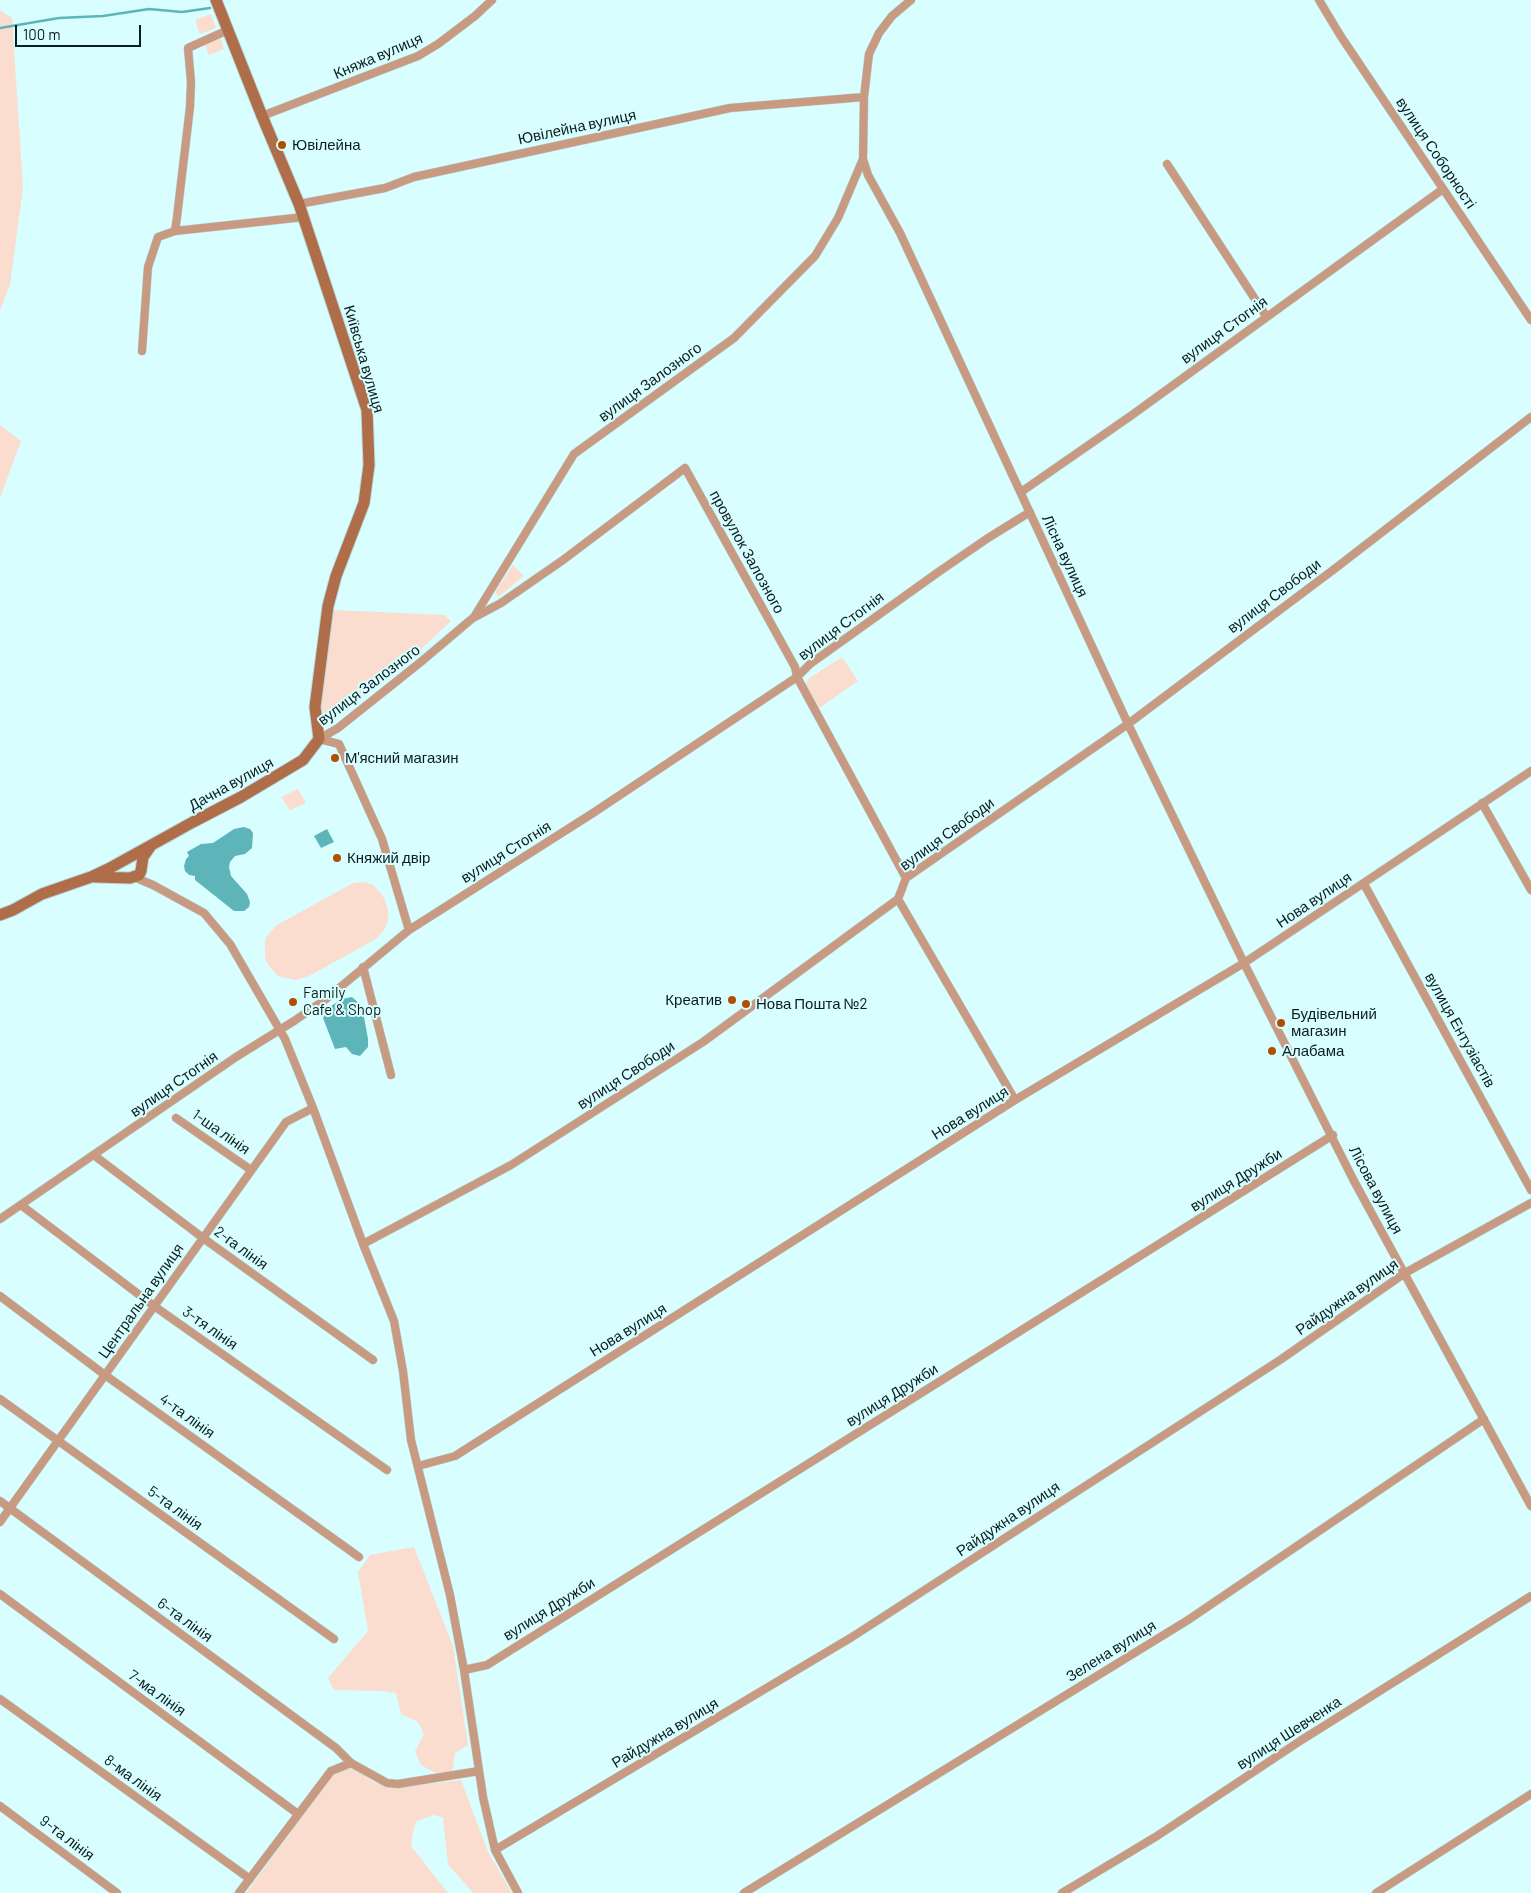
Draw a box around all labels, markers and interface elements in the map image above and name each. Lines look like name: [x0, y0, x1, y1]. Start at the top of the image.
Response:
scale bar: [18, 15, 144, 47]
text: 100 m: [23, 25, 61, 43]
street label: Княжа вулиця: [331, 29, 425, 83]
street label: вулиця Соборності: [1392, 94, 1480, 212]
street label: Ювілейна вулиця: [516, 106, 638, 148]
place label: Ювілейна: [292, 136, 361, 154]
marker: Ювілейна: [276, 139, 288, 151]
street label: вулиця Стогнія: [1177, 293, 1271, 367]
street label: Київська вулиця: [340, 303, 388, 415]
street label: вулиця Залозного: [595, 339, 705, 425]
street label: провулок Залозного: [706, 487, 788, 617]
street label: Лісна вулиця: [1038, 512, 1092, 600]
street label: вулиця Свободи: [1224, 555, 1324, 637]
street label: вулиця Стогнія: [795, 588, 887, 664]
street label: вулиця Залозного: [314, 641, 424, 729]
place label: М'ясний магазин: [345, 749, 459, 767]
marker: М'ясний магазин: [329, 752, 341, 764]
street label: Дачна вулиця: [185, 753, 277, 815]
street label: вулиця Свободи: [896, 794, 998, 874]
street label: вулиця Стогнія: [458, 817, 554, 887]
place label: Княжий двір: [347, 849, 430, 867]
marker: Княжий двір: [331, 852, 343, 864]
street label: Нова вулиця: [1273, 868, 1355, 932]
street label: вулиця Ентузіастів: [1421, 969, 1499, 1091]
place label: Family Cafe & Shop: [303, 984, 381, 1019]
place label: Креатив: [665, 991, 722, 1009]
marker: Креатив: [726, 994, 738, 1006]
place label: Нова Пошта №2: [756, 995, 868, 1013]
marker: Family Cafe & Shop: [287, 996, 299, 1008]
marker: Нова Пошта №2: [740, 998, 752, 1010]
place label: Будівельний магазин: [1291, 1005, 1377, 1040]
marker: Будівельний магазин: [1275, 1017, 1287, 1029]
street label: вулиця Свободи: [574, 1037, 678, 1113]
place label: Алабама: [1282, 1042, 1344, 1060]
marker: Алабама: [1266, 1045, 1278, 1057]
street label: вулиця Стогнія: [127, 1047, 221, 1121]
street label: Нова вулиця: [928, 1082, 1012, 1144]
street label: 1-ша лінія: [189, 1106, 253, 1158]
street label: Лісова вулиця: [1345, 1143, 1407, 1237]
street label: вулиця Дружби: [1187, 1145, 1285, 1215]
street label: 2-га лінія: [211, 1222, 271, 1274]
street label: Центральна вулиця: [95, 1240, 187, 1362]
street label: Райдужна вулиця: [1292, 1255, 1402, 1339]
street label: Нова вулиця: [586, 1299, 670, 1361]
street label: 3-тя лінія: [179, 1302, 241, 1354]
street label: вулиця Дружби: [843, 1360, 941, 1430]
street label: 4-та лінія: [156, 1390, 218, 1442]
street label: Райдужна вулиця: [953, 1478, 1063, 1560]
street label: 5-та лінія: [144, 1482, 206, 1534]
street label: вулиця Дружби: [500, 1574, 598, 1644]
street label: 6-та лінія: [154, 1594, 216, 1646]
street label: Зелена вулиця: [1063, 1616, 1159, 1686]
street label: 7-ма лінія: [125, 1666, 189, 1720]
street label: вулиця Шевченка: [1233, 1693, 1345, 1773]
street label: Райдужна вулиця: [609, 1694, 721, 1772]
street label: 8-ма лінія: [101, 1751, 165, 1805]
street label: 9-та лінія: [36, 1812, 98, 1864]

